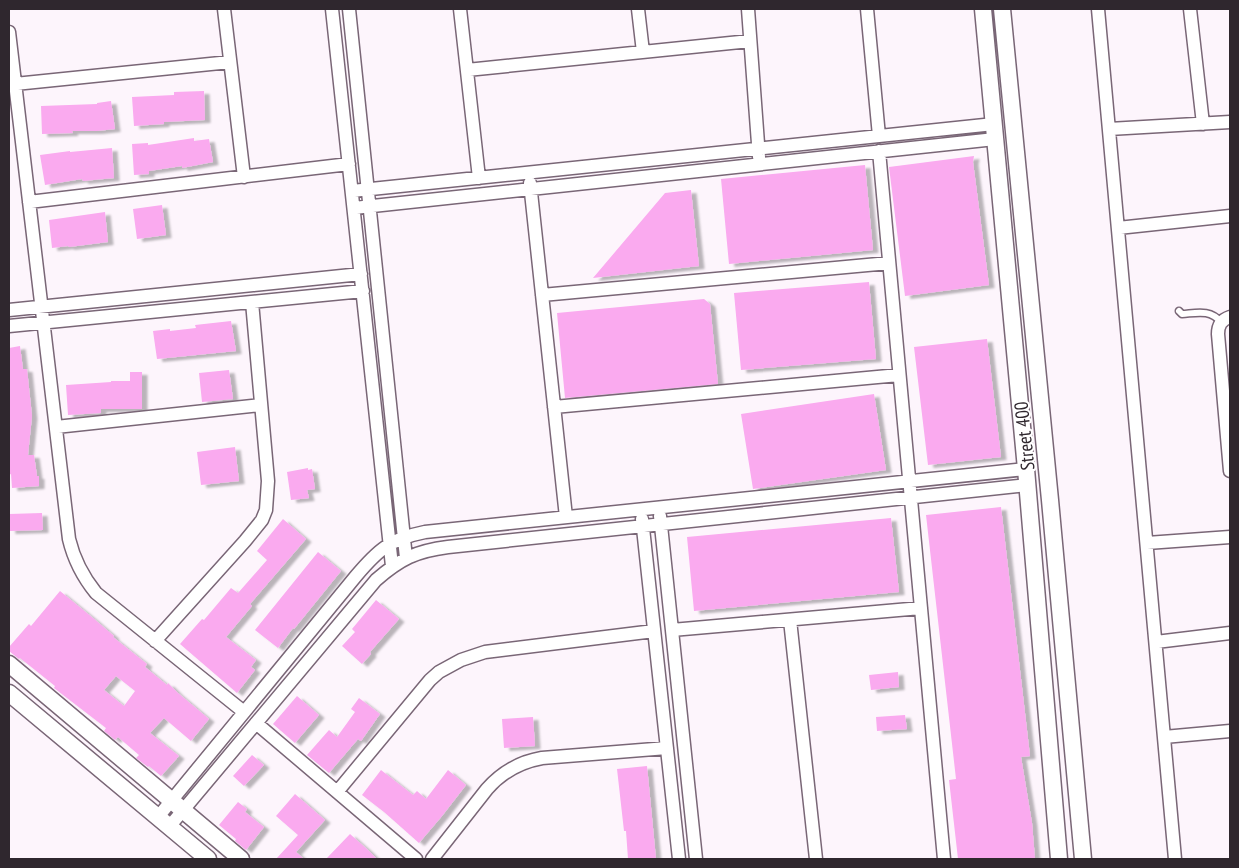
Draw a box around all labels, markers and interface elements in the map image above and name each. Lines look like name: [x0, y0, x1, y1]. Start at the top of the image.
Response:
street label: Street 400: [1008, 400, 1040, 472]

